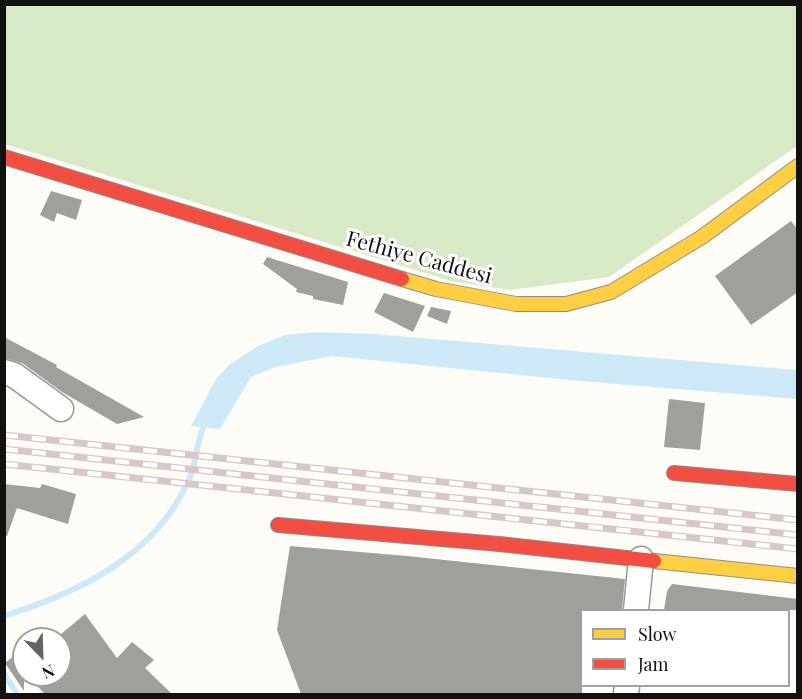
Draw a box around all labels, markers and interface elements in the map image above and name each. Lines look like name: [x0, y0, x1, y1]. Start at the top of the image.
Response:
street label: Fethiye Caddesi: [343, 226, 495, 290]
legend: [580, 609, 790, 687]
text: Slow: [638, 622, 676, 646]
north arrow: [12, 627, 72, 687]
text: Jam: [638, 652, 668, 676]
text: N: [39, 660, 58, 684]

